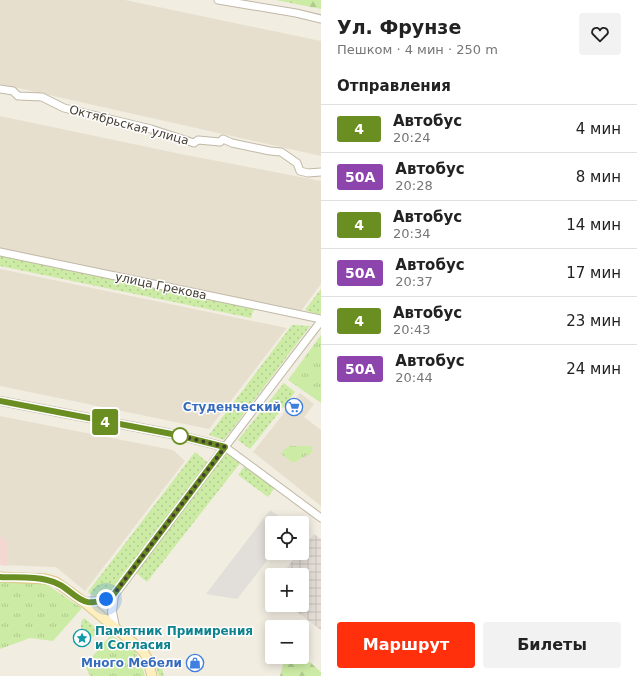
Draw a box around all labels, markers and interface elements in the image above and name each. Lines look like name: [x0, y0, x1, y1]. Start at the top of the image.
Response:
button: heart: [579, 13, 621, 55]
text: Ул. Фрунзе: [337, 16, 461, 38]
text: Пешком · 4 мин · 250 m: [337, 42, 498, 57]
text: Отправления: [337, 77, 451, 95]
street label: Октябрьская улица: [68, 102, 190, 148]
text: Автобус: [393, 112, 462, 130]
text: 4 мин: [576, 120, 621, 138]
text: 4: [354, 121, 364, 137]
text: 20:24: [393, 130, 430, 145]
text: Автобус: [395, 160, 465, 178]
text: 8 мин: [576, 168, 621, 186]
text: 50А: [345, 169, 375, 185]
text: 20:28: [395, 178, 433, 193]
text: Автобус: [393, 208, 462, 226]
text: 14 мин: [566, 216, 621, 234]
text: 4: [354, 217, 364, 233]
text: 20:34: [393, 226, 430, 241]
text: Автобус: [395, 256, 465, 274]
text: 17 мин: [566, 264, 621, 282]
text: 50А: [345, 265, 375, 281]
street label: улица Грекова: [114, 269, 208, 303]
text: 20:37: [395, 274, 433, 289]
text: Автобус: [393, 304, 462, 322]
text: 23 мин: [566, 312, 621, 330]
text: 4: [354, 313, 364, 329]
text: 20:43: [393, 322, 430, 337]
text: Автобус: [395, 352, 465, 370]
text: 24 мин: [566, 360, 621, 378]
text: 50А: [345, 361, 375, 377]
text: 20:44: [395, 370, 433, 385]
supermarket icon: Студенческий: [284, 397, 304, 417]
place label: Студенческий: [183, 400, 281, 414]
line badge: 4: [92, 409, 118, 435]
text: 4: [100, 414, 110, 430]
unlabelled marker: [171, 427, 189, 445]
map controls: [265, 516, 309, 664]
button: locate: [265, 516, 309, 560]
button: +: [265, 568, 309, 612]
your location: [96, 589, 116, 609]
button: −: [265, 620, 309, 664]
button: Маршрут: [337, 622, 475, 668]
button: Билеты: [483, 622, 621, 668]
place label: Памятник Примирения и Cогласия: [95, 624, 253, 652]
place icon: Памятник Примирения и Cогласия: [72, 628, 92, 648]
shop icon: Много Мебели: [185, 653, 205, 673]
place label: Много Мебели: [81, 656, 182, 670]

